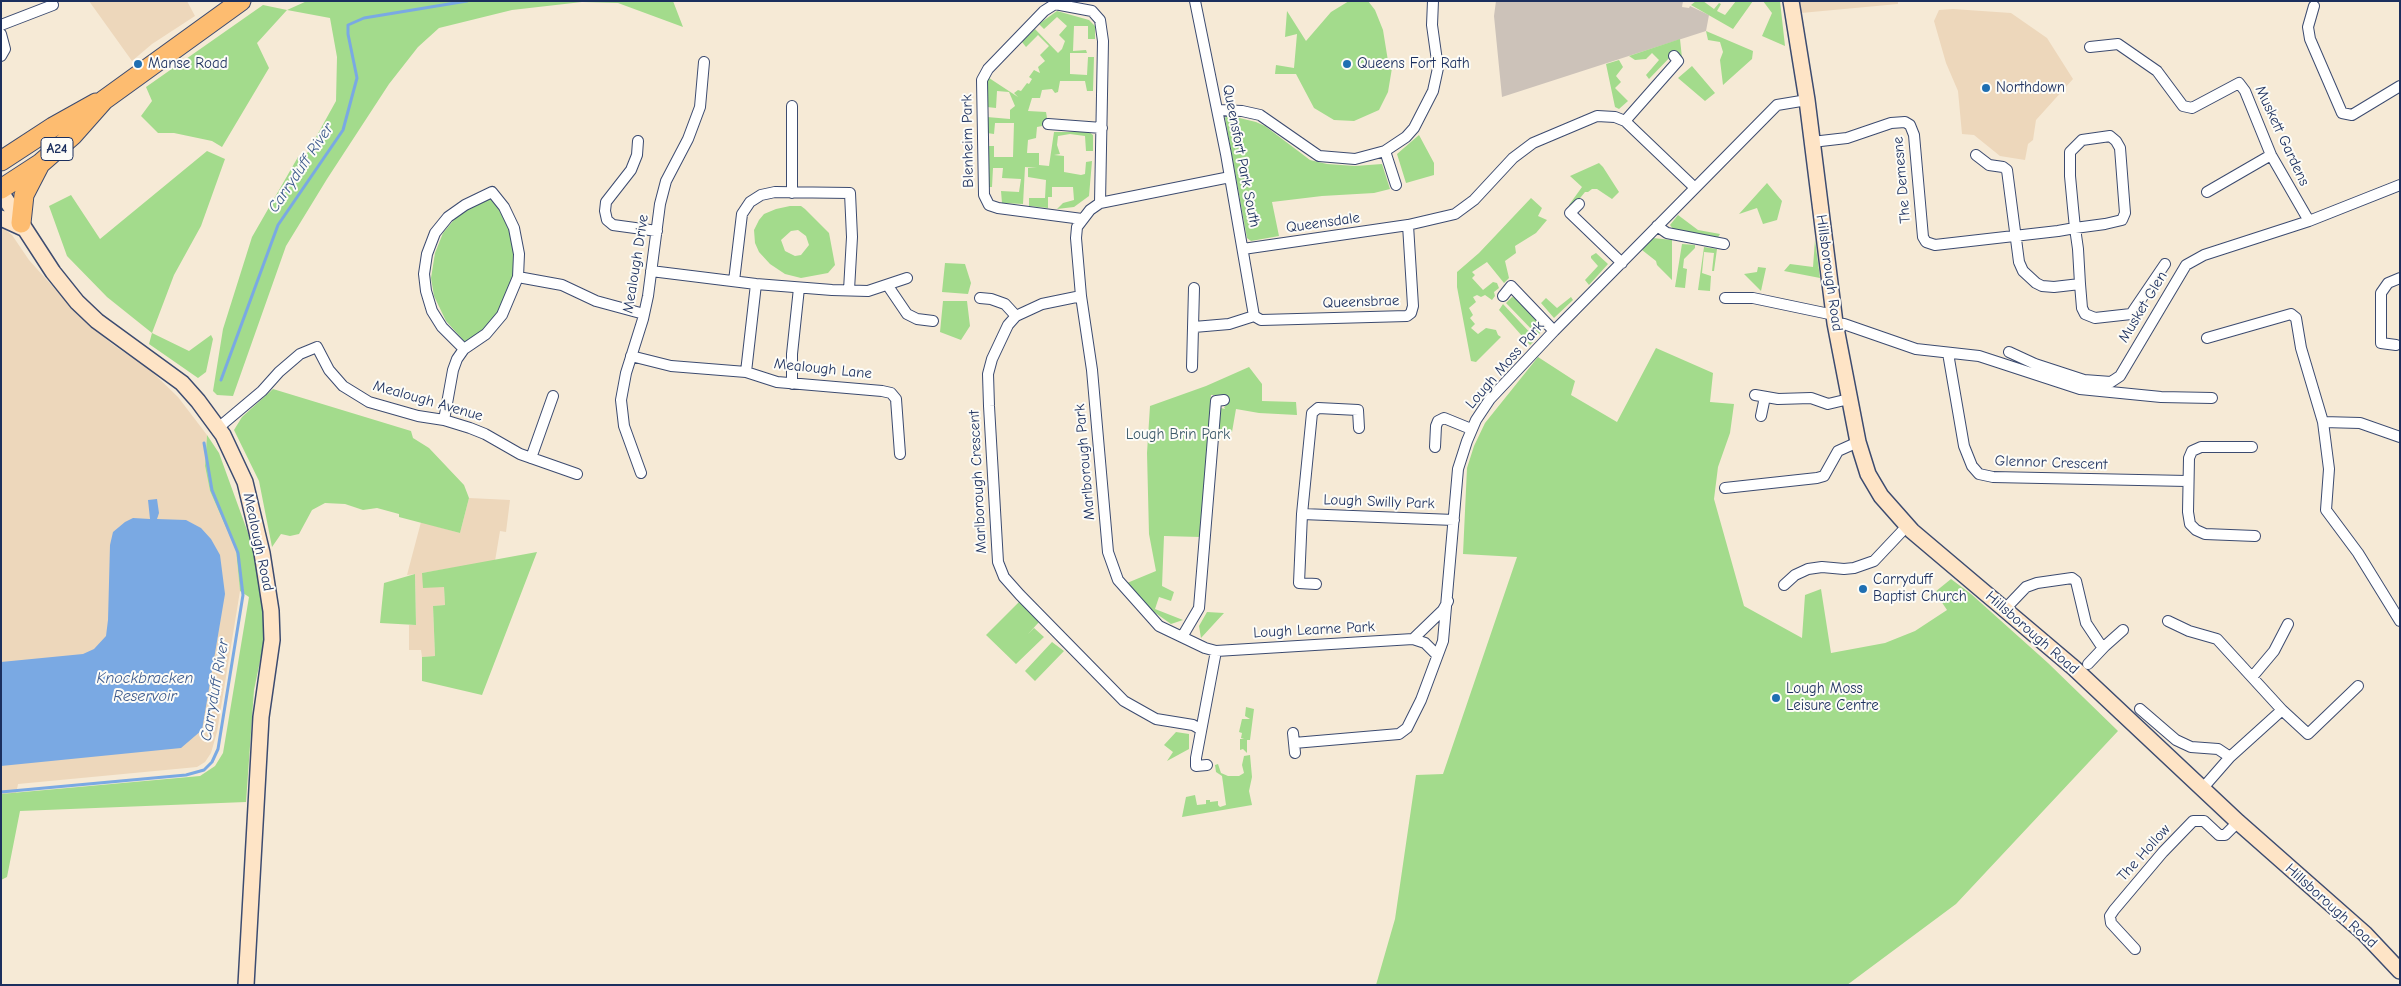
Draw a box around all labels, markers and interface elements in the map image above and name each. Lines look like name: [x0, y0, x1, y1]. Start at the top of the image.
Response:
place label: Manse Road: [148, 55, 228, 73]
place label: Queens Fort Rath: [1357, 55, 1470, 73]
marker: Manse Road: [132, 58, 144, 70]
marker: Queens Fort Rath: [1341, 58, 1353, 70]
place label: Northdown: [1996, 79, 2065, 97]
marker: Northdown: [1980, 82, 1992, 94]
street label: Queensfort Park South: [1218, 83, 1264, 229]
street label: Muskett Gardens: [2251, 83, 2313, 189]
street label: Blenheim Park: [958, 94, 978, 188]
water label: Carryduff River: [264, 120, 338, 216]
street label: The Demesne: [1889, 136, 1915, 224]
road number: A24: [41, 138, 73, 160]
street label: Queensdale: [1285, 209, 1361, 237]
street label: Mealough Drive: [619, 213, 653, 315]
street label: Hillsborough Road: [1812, 213, 1846, 333]
street label: Musket Glen: [2115, 268, 2171, 346]
street label: Queensbrae: [1322, 292, 1400, 312]
street label: Lough Moss Park: [1462, 317, 1548, 413]
street label: Mealough Lane: [773, 355, 873, 383]
street label: Mealough Avenue: [371, 377, 485, 425]
street label: Marlborough Park: [1071, 403, 1099, 521]
street label: Marlborough Crescent: [965, 410, 991, 554]
park label: Lough Brin Park: [1126, 426, 1230, 444]
street label: Glennor Crescent: [1994, 452, 2108, 474]
street label: Mealough Road: [239, 491, 277, 593]
street label: Lough Swilly Park: [1323, 491, 1435, 513]
place label: Carryduff Baptist Church: [1873, 571, 1967, 606]
marker: Carryduff Baptist Church: [1857, 583, 1869, 595]
street label: Hillsborough Road: [1982, 588, 2082, 678]
street label: Lough Learne Park: [1253, 618, 1375, 642]
water label: Carryduff River: [197, 637, 233, 743]
water label: Knockbracken Reservoir: [97, 668, 193, 706]
place label: Lough Moss Leisure Centre: [1786, 680, 1879, 715]
marker: Lough Moss Leisure Centre: [1770, 692, 1782, 704]
street label: The Hollow: [2114, 821, 2174, 885]
street label: Hillsborough Road: [2281, 860, 2381, 952]

